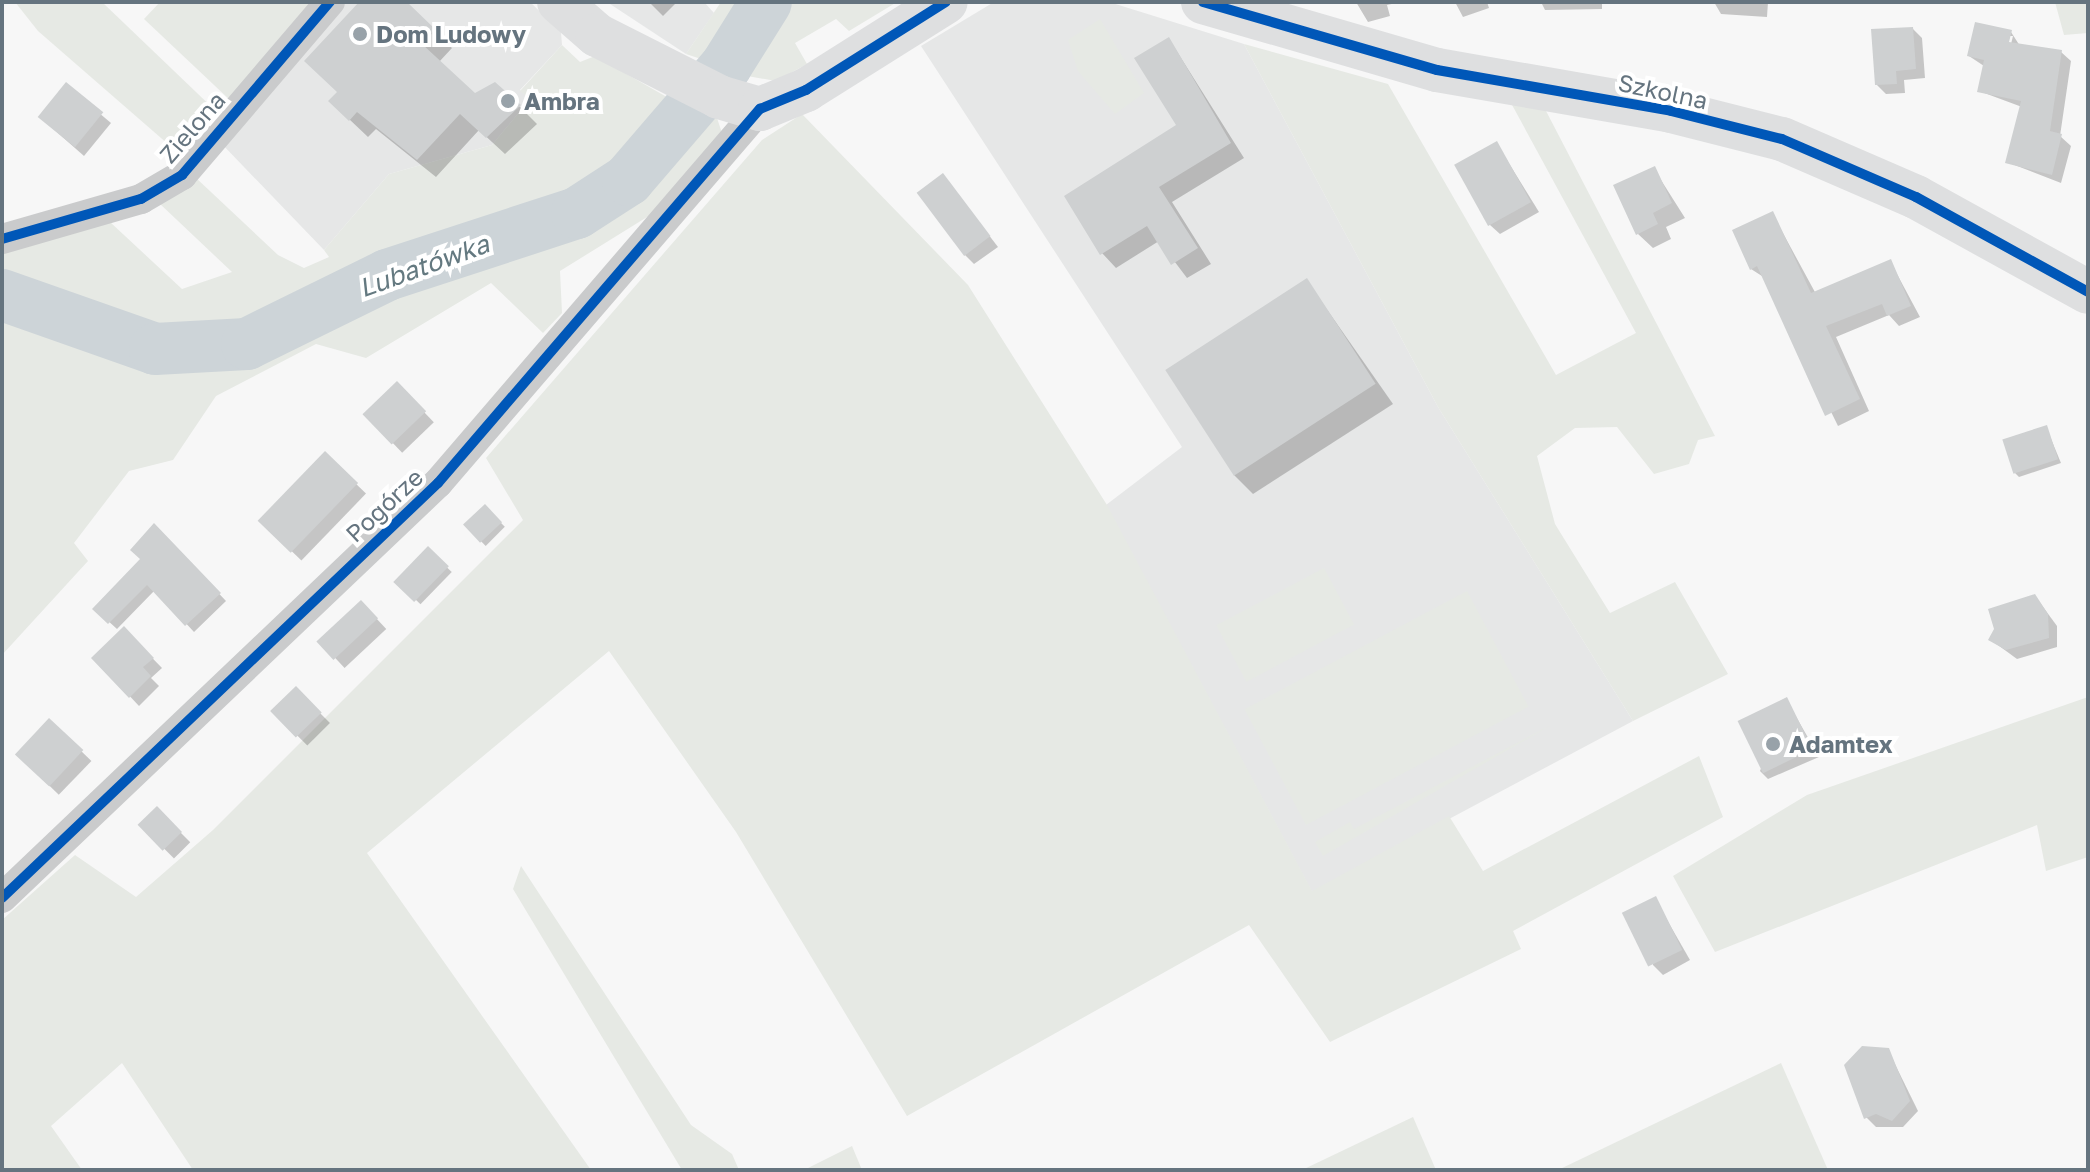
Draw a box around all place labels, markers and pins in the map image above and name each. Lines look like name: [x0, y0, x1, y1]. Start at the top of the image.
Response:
place label: Dom Ludowy: [376, 20, 526, 48]
marker: Dom Ludowy: [351, 25, 369, 43]
place label: Ambra: [524, 87, 600, 115]
marker: Ambra: [499, 92, 517, 110]
place label: Adamtex: [1789, 730, 1893, 758]
marker: Adamtex: [1764, 735, 1782, 753]

